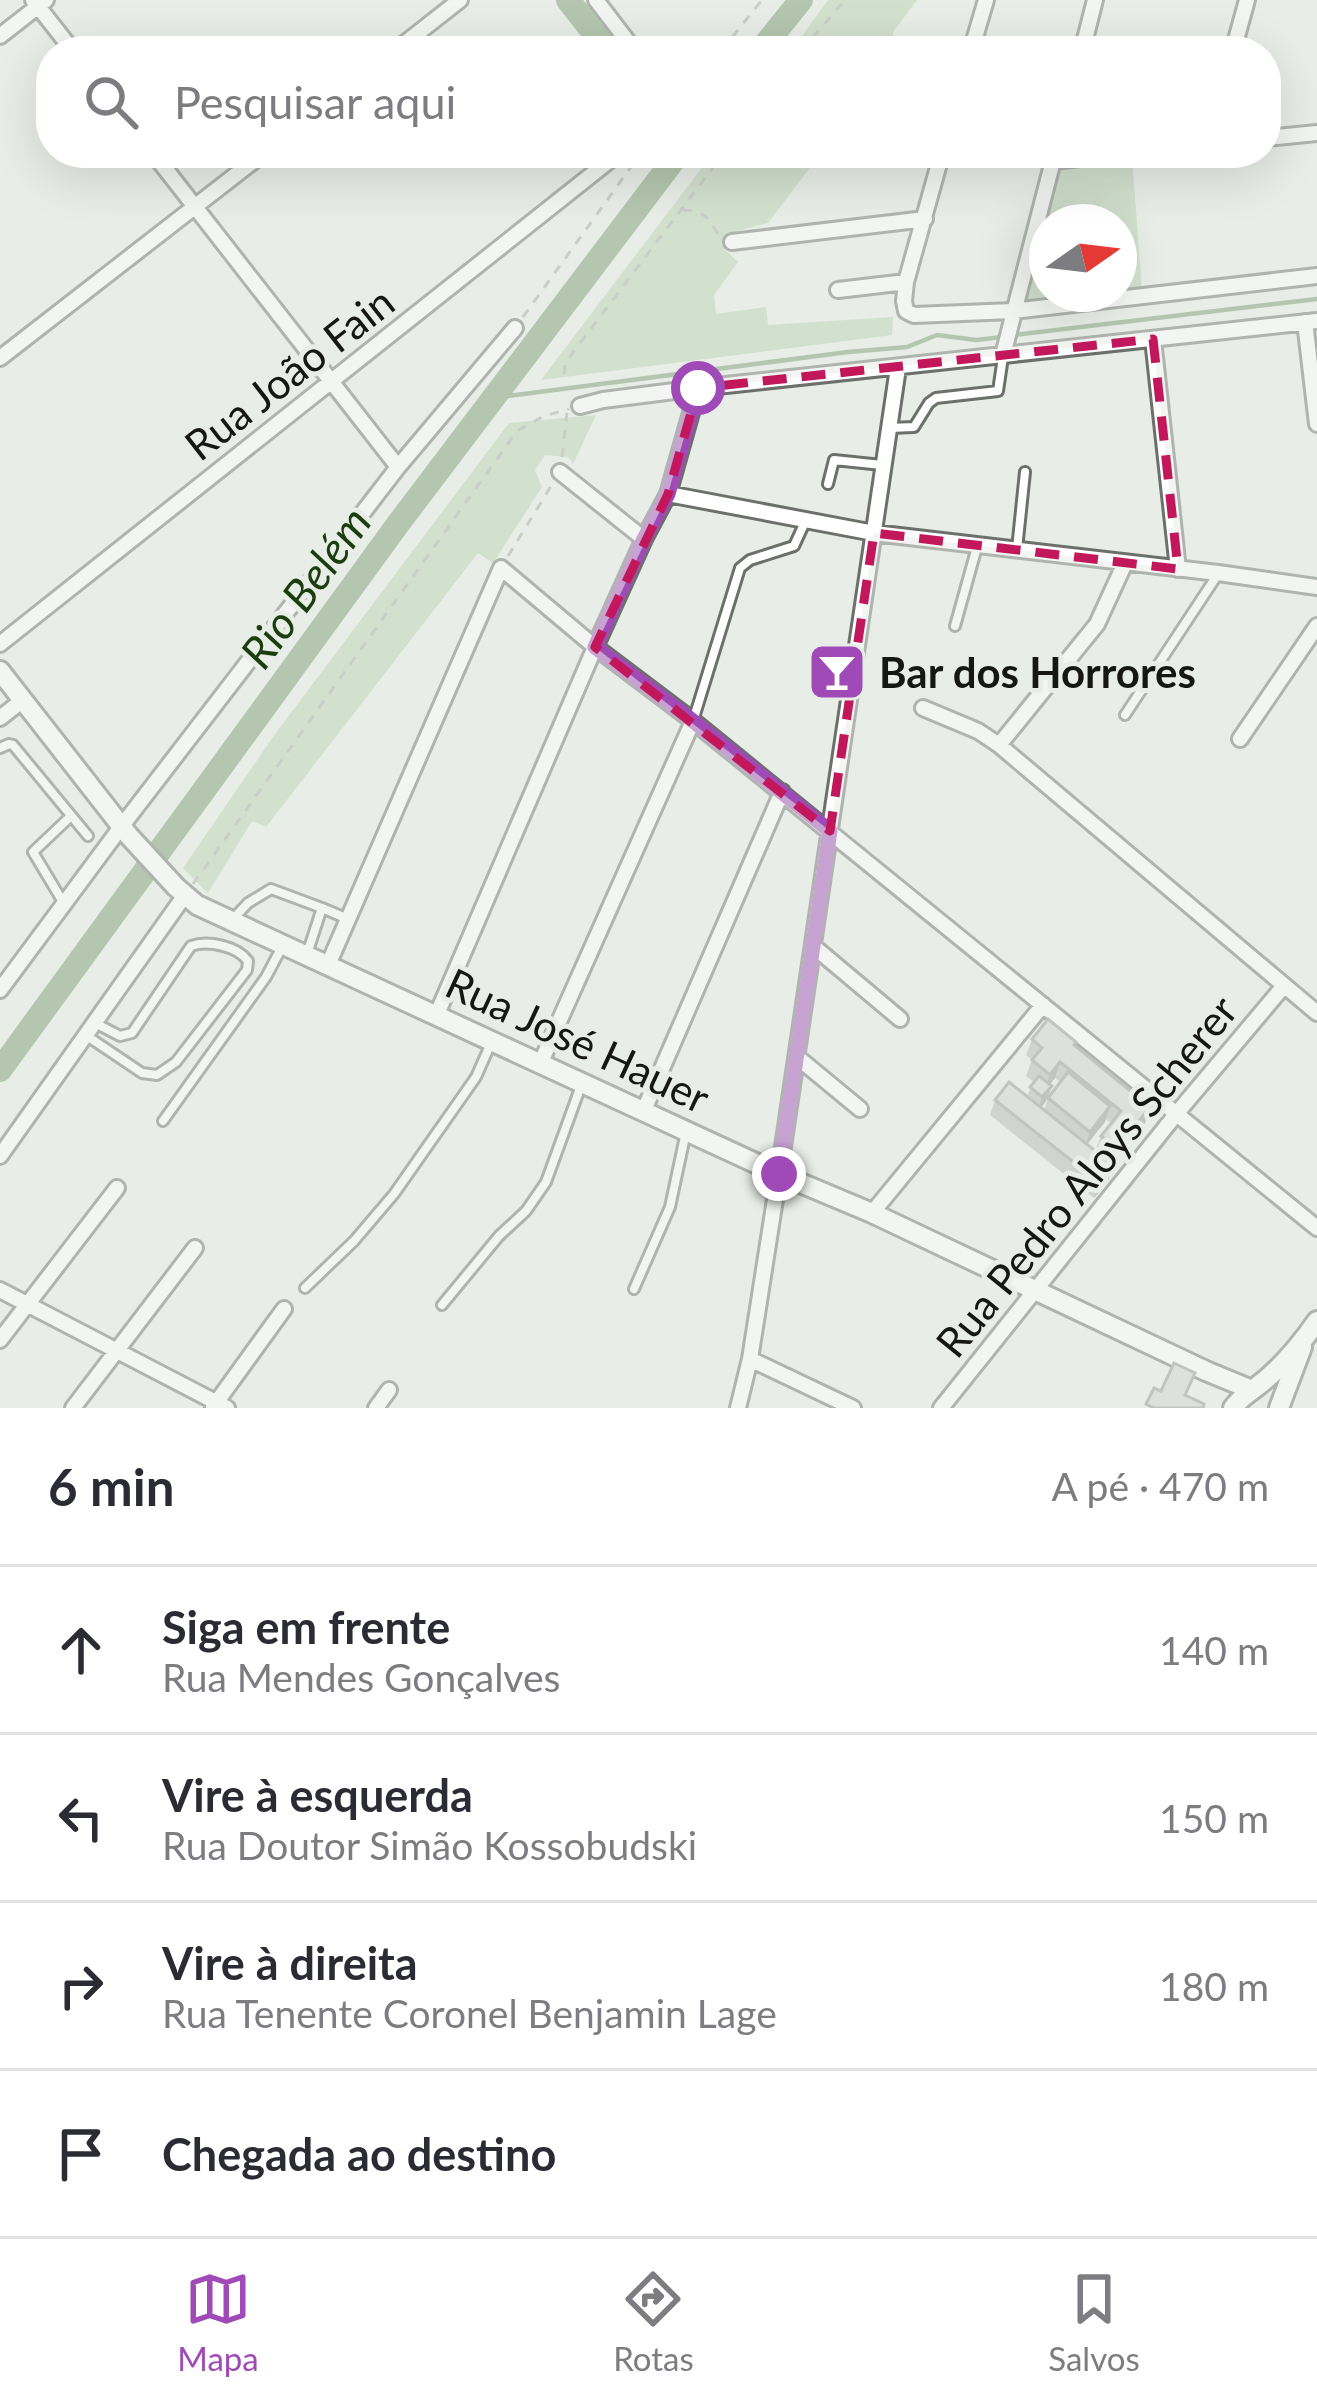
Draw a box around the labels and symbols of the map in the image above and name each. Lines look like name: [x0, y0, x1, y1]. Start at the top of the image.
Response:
north arrow: [1029, 204, 1137, 312]
street label: Rua João Fain: [175, 276, 403, 470]
route start: [671, 361, 725, 415]
water label: Rio Belém: [229, 496, 381, 678]
bar icon: Bar dos Horrores: [806, 641, 868, 703]
place label: Bar dos Horrores: [879, 647, 1196, 697]
street label: Rua José Hauer: [439, 957, 717, 1123]
street label: Rua Pedro Aloys Scherer: [925, 986, 1247, 1366]
route end: [752, 1147, 806, 1201]

